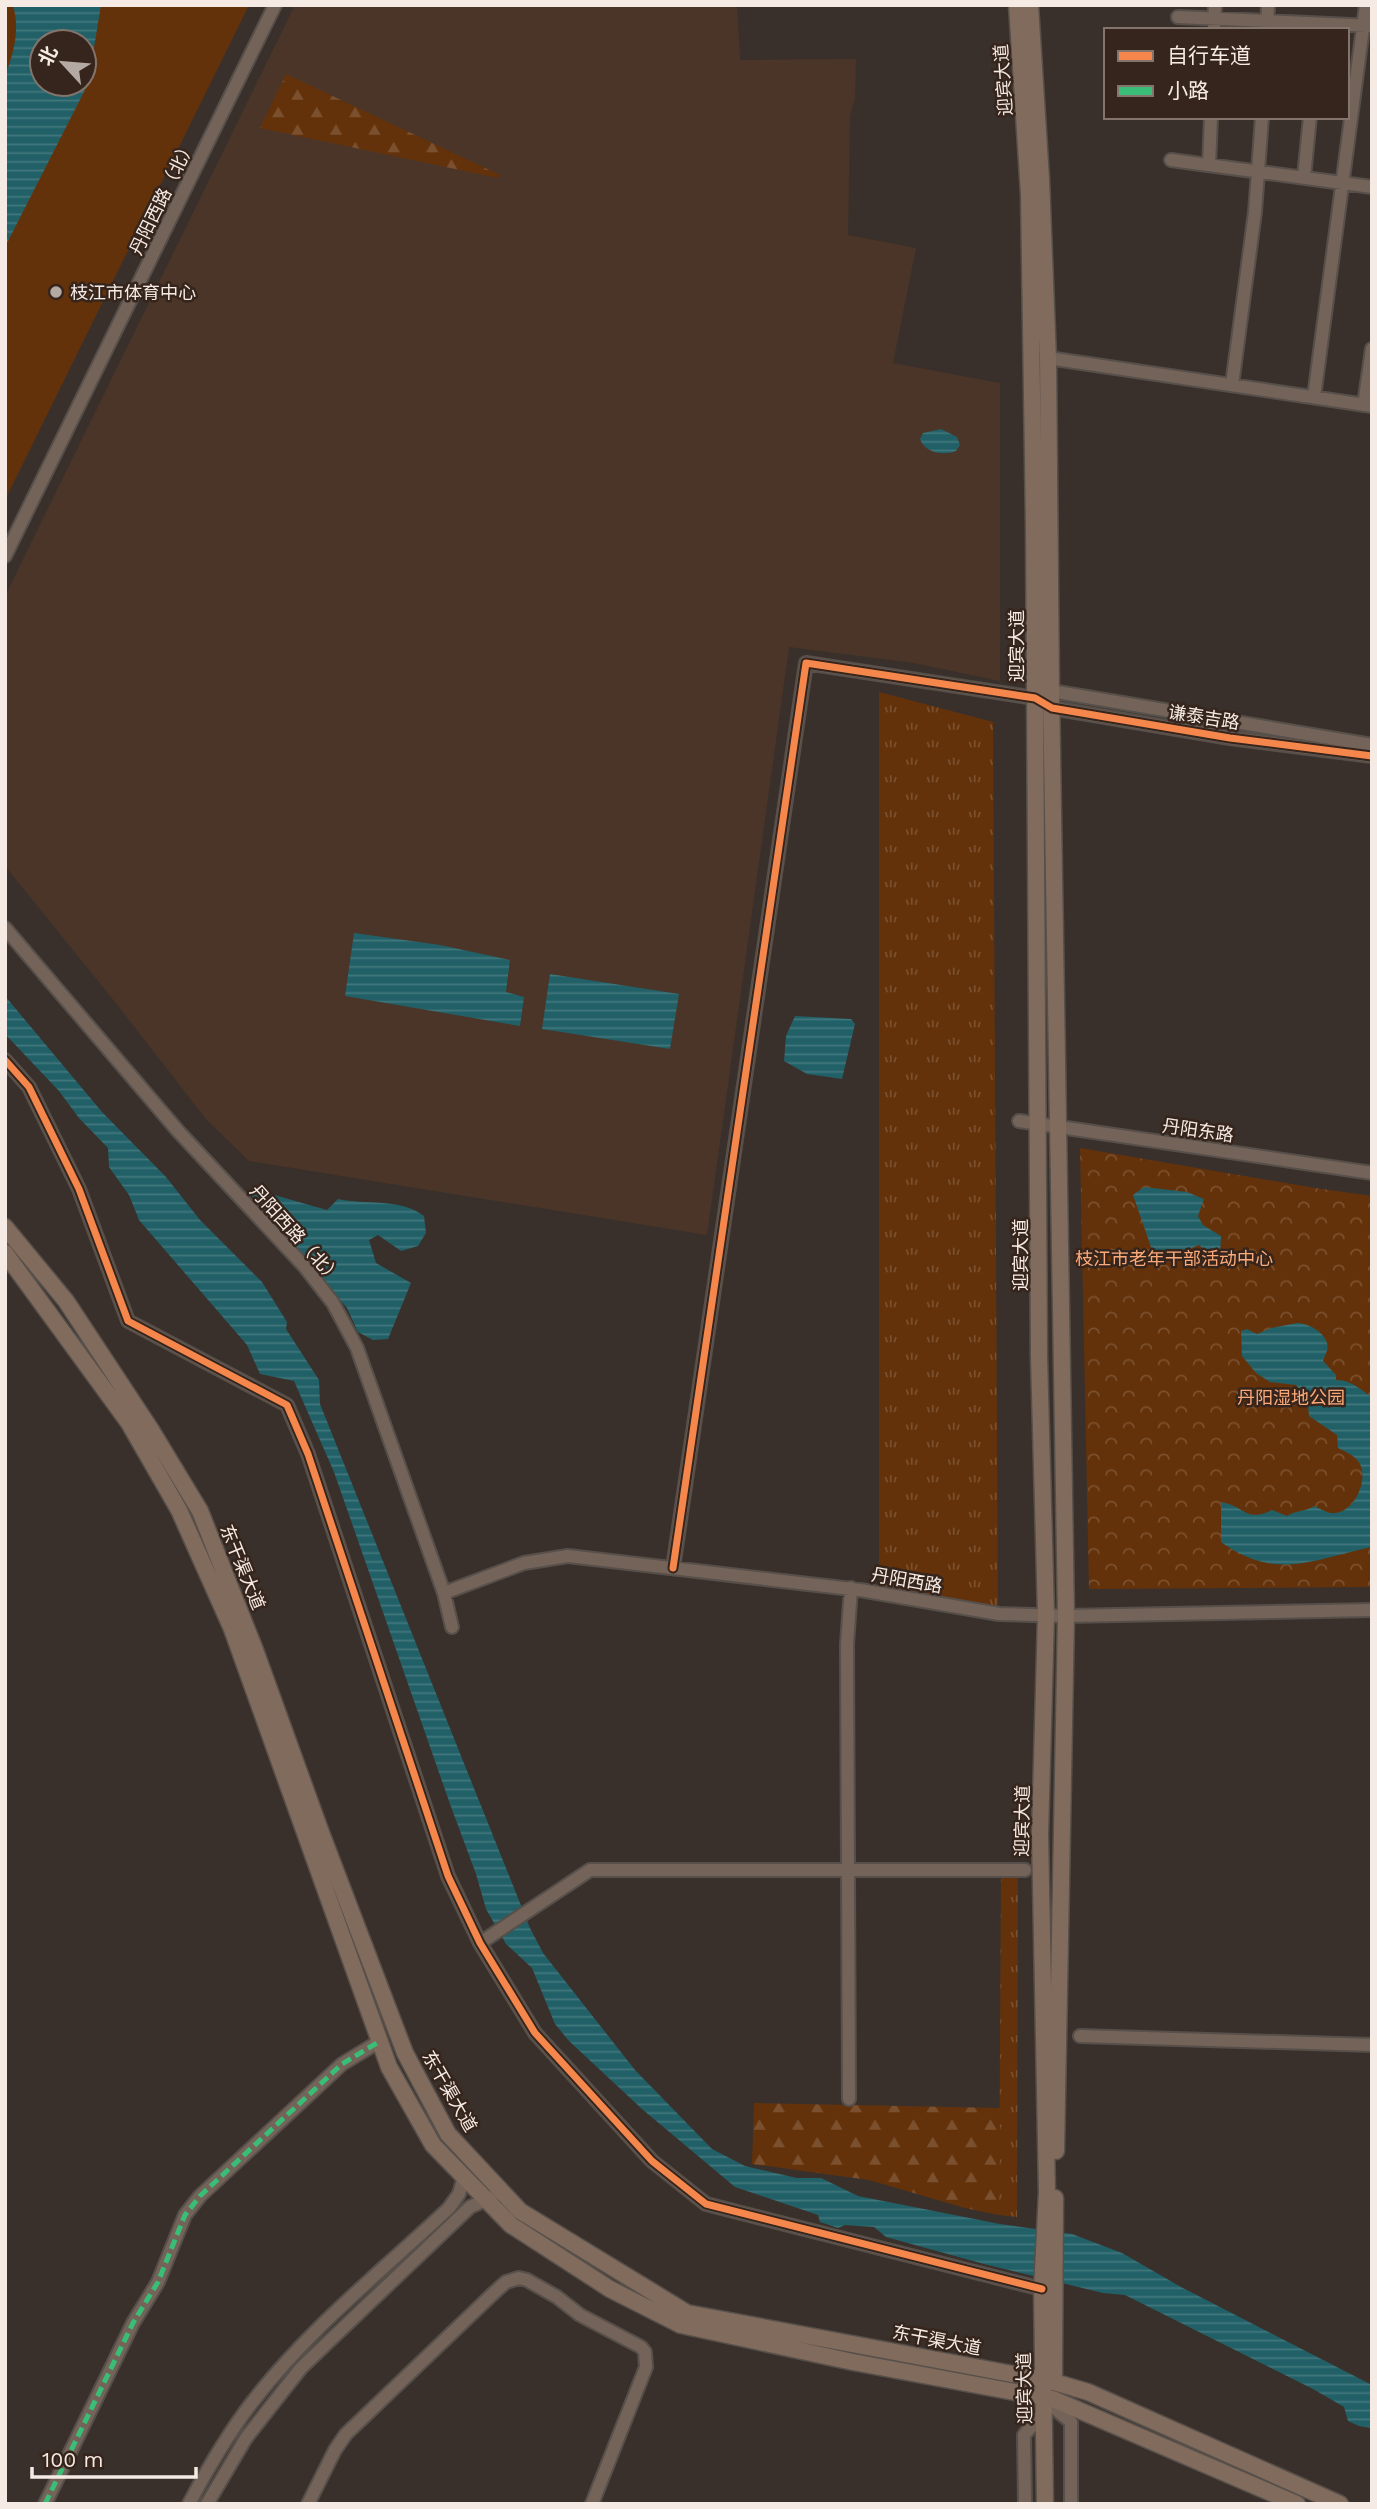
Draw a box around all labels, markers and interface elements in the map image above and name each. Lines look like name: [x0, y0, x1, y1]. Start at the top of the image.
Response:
north arrow: [28, 28, 98, 98]
legend: [1104, 28, 1349, 119]
text: 北: [34, 42, 63, 69]
street label: 迎宾大道: [990, 43, 1016, 117]
text: 自行车道: [1167, 43, 1251, 68]
text: 小路: [1167, 78, 1209, 103]
street label: 丹阳西路（北）: [125, 136, 199, 258]
place label: 枝江市体育中心: [70, 282, 196, 303]
marker: 枝江市体育中心: [48, 284, 64, 300]
street label: 迎宾大道: [1006, 610, 1027, 682]
street label: 谦泰吉路: [1167, 701, 1241, 733]
street label: 丹阳东路: [1161, 1115, 1235, 1145]
street label: 丹阳西路（北）: [246, 1180, 346, 1288]
street label: 迎宾大道: [1010, 1219, 1031, 1291]
park label: 枝江市老年干部活动中心: [1075, 1248, 1273, 1269]
park label: 丹阳湿地公园: [1237, 1387, 1345, 1408]
street label: 东干渠大道: [216, 1521, 270, 1613]
street label: 丹阳西路: [870, 1563, 944, 1597]
street label: 迎宾大道: [1011, 1785, 1033, 1857]
street label: 东干渠大道: [418, 2047, 482, 2135]
street label: 东干渠大道: [891, 2321, 983, 2359]
street label: 迎宾大道: [1013, 2352, 1035, 2424]
scale bar: [32, 2436, 196, 2480]
text: 100 m: [42, 2447, 104, 2472]

